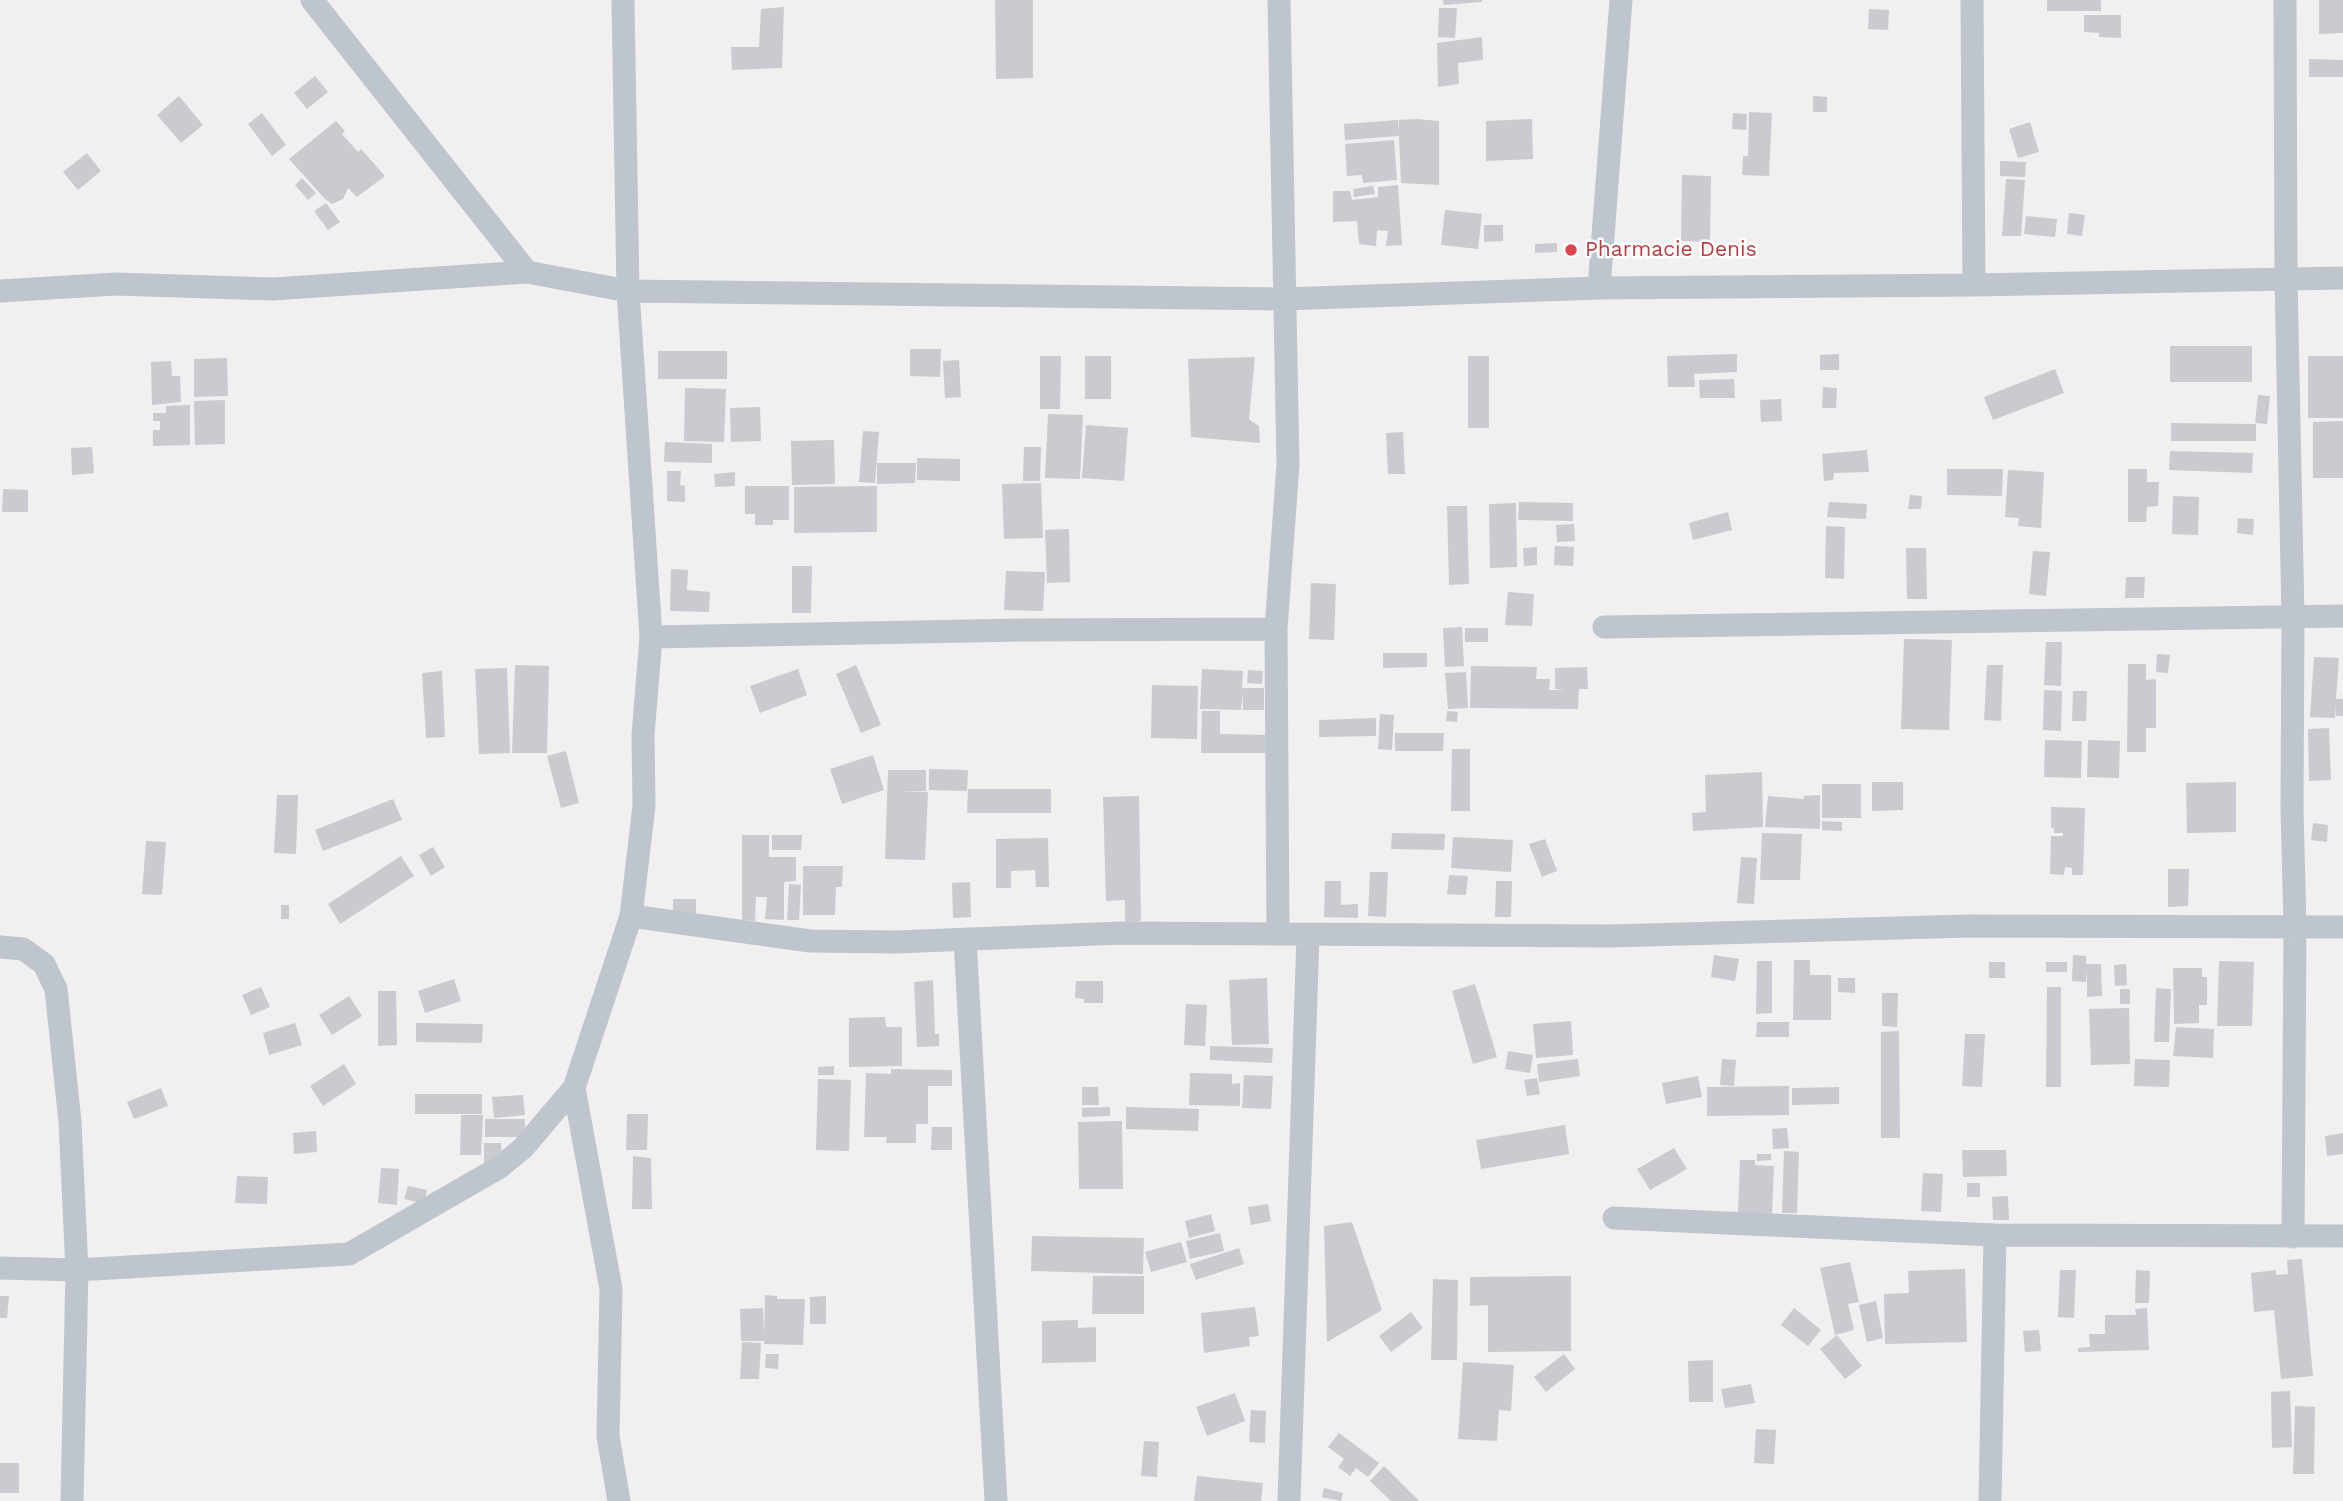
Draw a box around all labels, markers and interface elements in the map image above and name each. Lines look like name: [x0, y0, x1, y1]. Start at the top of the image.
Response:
place label: Pharmacie Denis: [1585, 237, 1757, 263]
marker: Pharmacie Denis: [1563, 242, 1579, 258]

